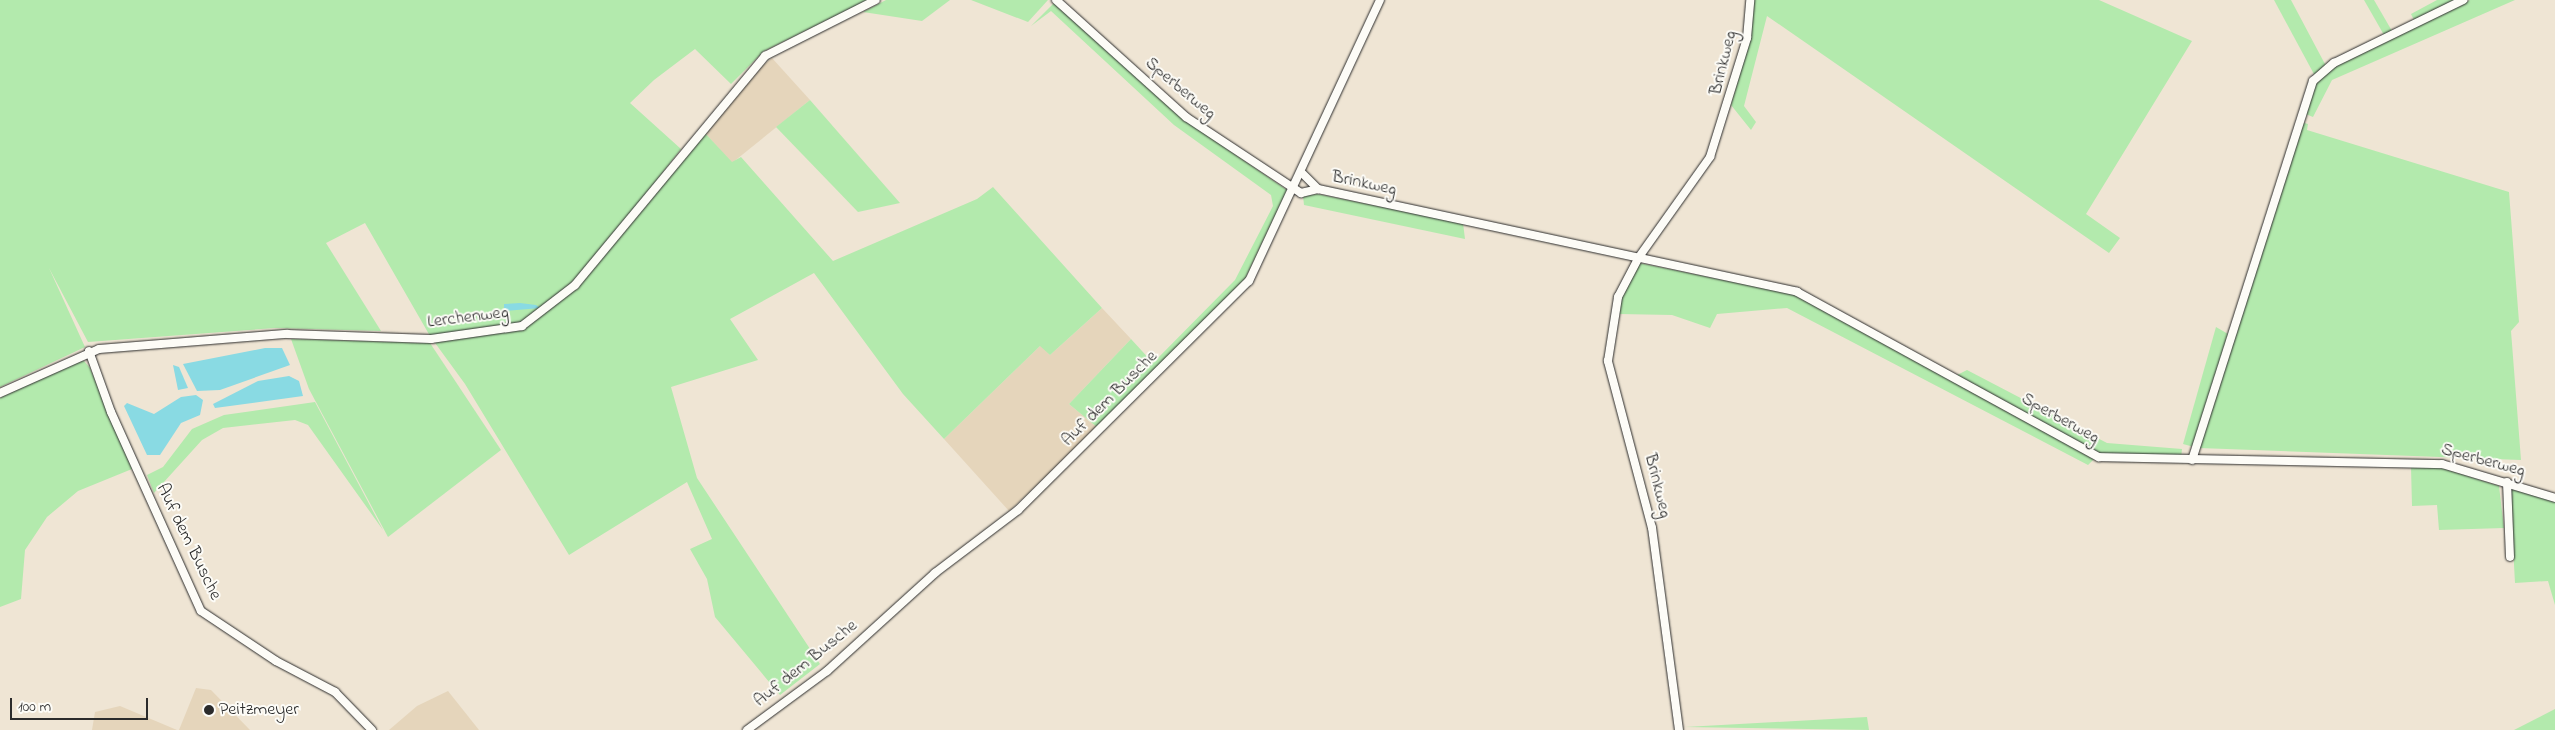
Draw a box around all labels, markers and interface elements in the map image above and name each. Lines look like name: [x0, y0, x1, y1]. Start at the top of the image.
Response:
street label: Brinkweg: [1706, 29, 1742, 97]
street label: Sperberweg: [1140, 53, 1220, 125]
street label: Brinkweg: [1330, 167, 1398, 201]
street label: Lerchenweg: [426, 302, 510, 334]
street label: Auf dem Busche: [1057, 346, 1163, 452]
street label: Sperberweg: [2017, 389, 2103, 449]
street label: Sperberweg: [2439, 439, 2527, 483]
street label: Brinkweg: [1639, 452, 1675, 520]
street label: Auf dem Busche: [150, 480, 226, 604]
street label: Auf dem Busche: [750, 616, 862, 712]
scale bar: [12, 688, 150, 720]
text: 100 m: [18, 696, 51, 718]
place label: Peitzmeyer: [219, 699, 299, 721]
marker: Peitzmeyer: [203, 704, 215, 716]

